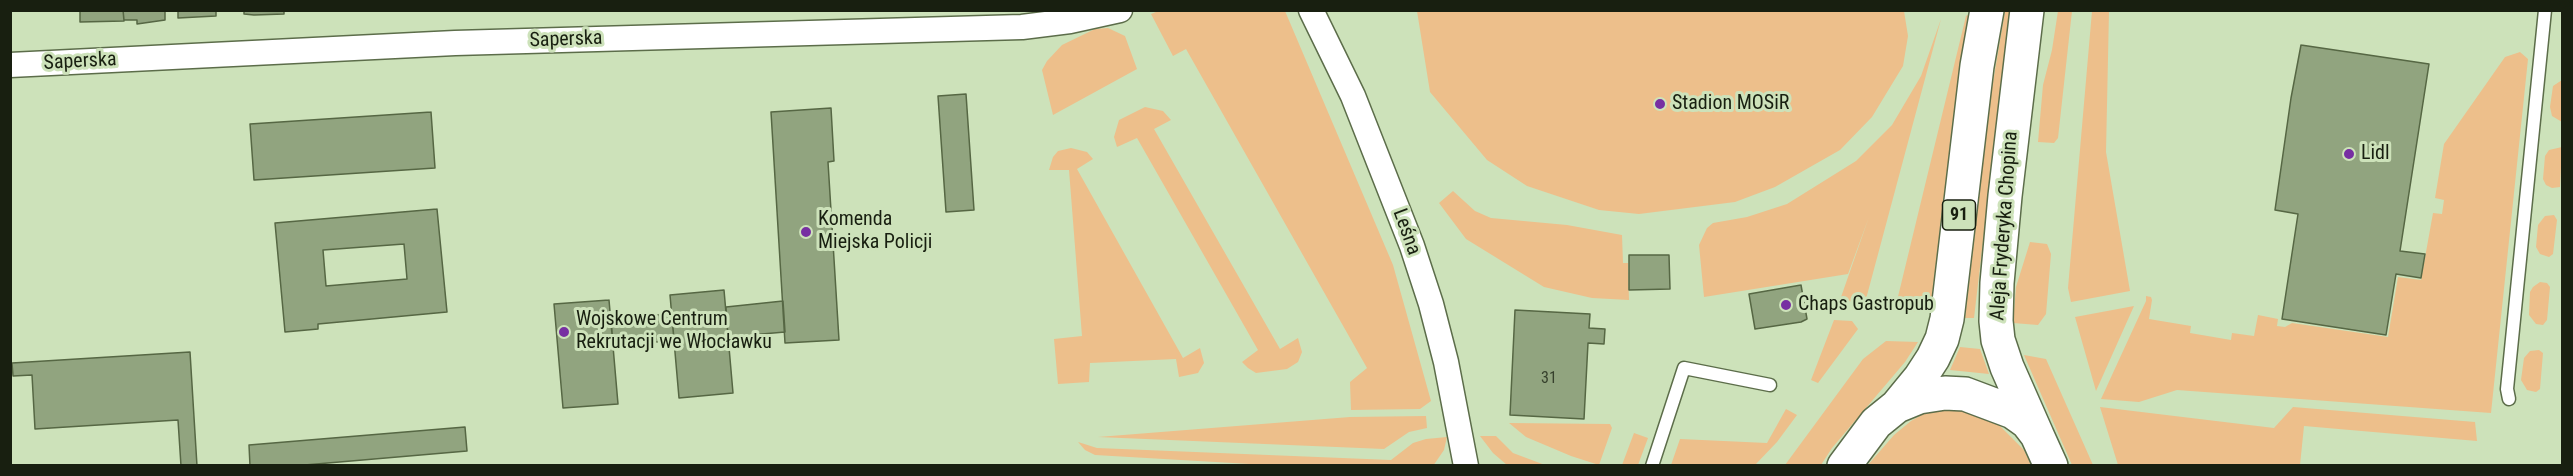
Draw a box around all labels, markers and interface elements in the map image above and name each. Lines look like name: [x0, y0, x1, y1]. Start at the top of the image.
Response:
street label: Saperska: [529, 27, 603, 53]
street label: Saperska: [43, 48, 117, 76]
place label: Stadion MOSiR: [1672, 92, 1789, 116]
marker: Stadion MOSiR: [1653, 97, 1667, 111]
street label: Aleja Fryderyka Chopina: [1986, 130, 2024, 322]
place label: Lidl: [2361, 142, 2390, 166]
marker: Lidl: [2342, 147, 2356, 161]
road number: 91: [1942, 200, 1976, 230]
street label: Leśna: [1387, 206, 1425, 258]
place label: Komenda Miejska Policji: [818, 208, 932, 255]
marker: Komenda Miejska Policji: [799, 225, 813, 239]
place label: Chaps Gastropub: [1798, 293, 1934, 317]
marker: Chaps Gastropub: [1779, 298, 1793, 312]
place label: Wojskowe Centrum Rekrutacji we Włocławku: [576, 308, 772, 355]
marker: Wojskowe Centrum Rekrutacji we Włocławku: [557, 325, 571, 339]
house number: 31: [1541, 369, 1557, 389]

